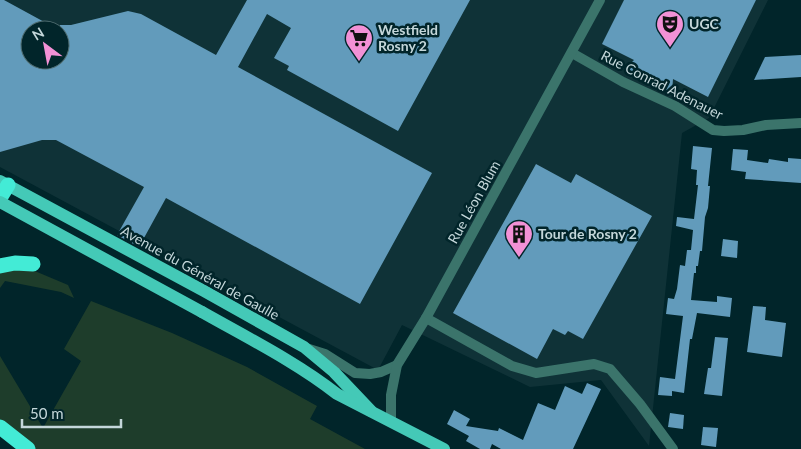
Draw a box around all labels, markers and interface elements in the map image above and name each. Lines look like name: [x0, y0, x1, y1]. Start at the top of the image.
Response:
theatre icon: UGC: [655, 9, 685, 48]
place label: UGC: [689, 15, 720, 32]
north arrow: [20, 20, 70, 70]
place label: Westfield Rosny 2: [378, 21, 438, 54]
text: N: [29, 23, 47, 44]
supermarket icon: Westfield Rosny 2: [344, 23, 374, 62]
street label: Rue Conrad Adenauer: [598, 46, 726, 123]
street label: Rue Léon Blum: [444, 157, 503, 246]
building icon: Tour de Rosny 2: [504, 219, 534, 258]
street label: Avenue du Général de Gaulle: [118, 222, 282, 323]
place label: Tour de Rosny 2: [538, 225, 637, 242]
scale bar: [22, 396, 121, 428]
text: 50 m: [30, 404, 64, 422]

